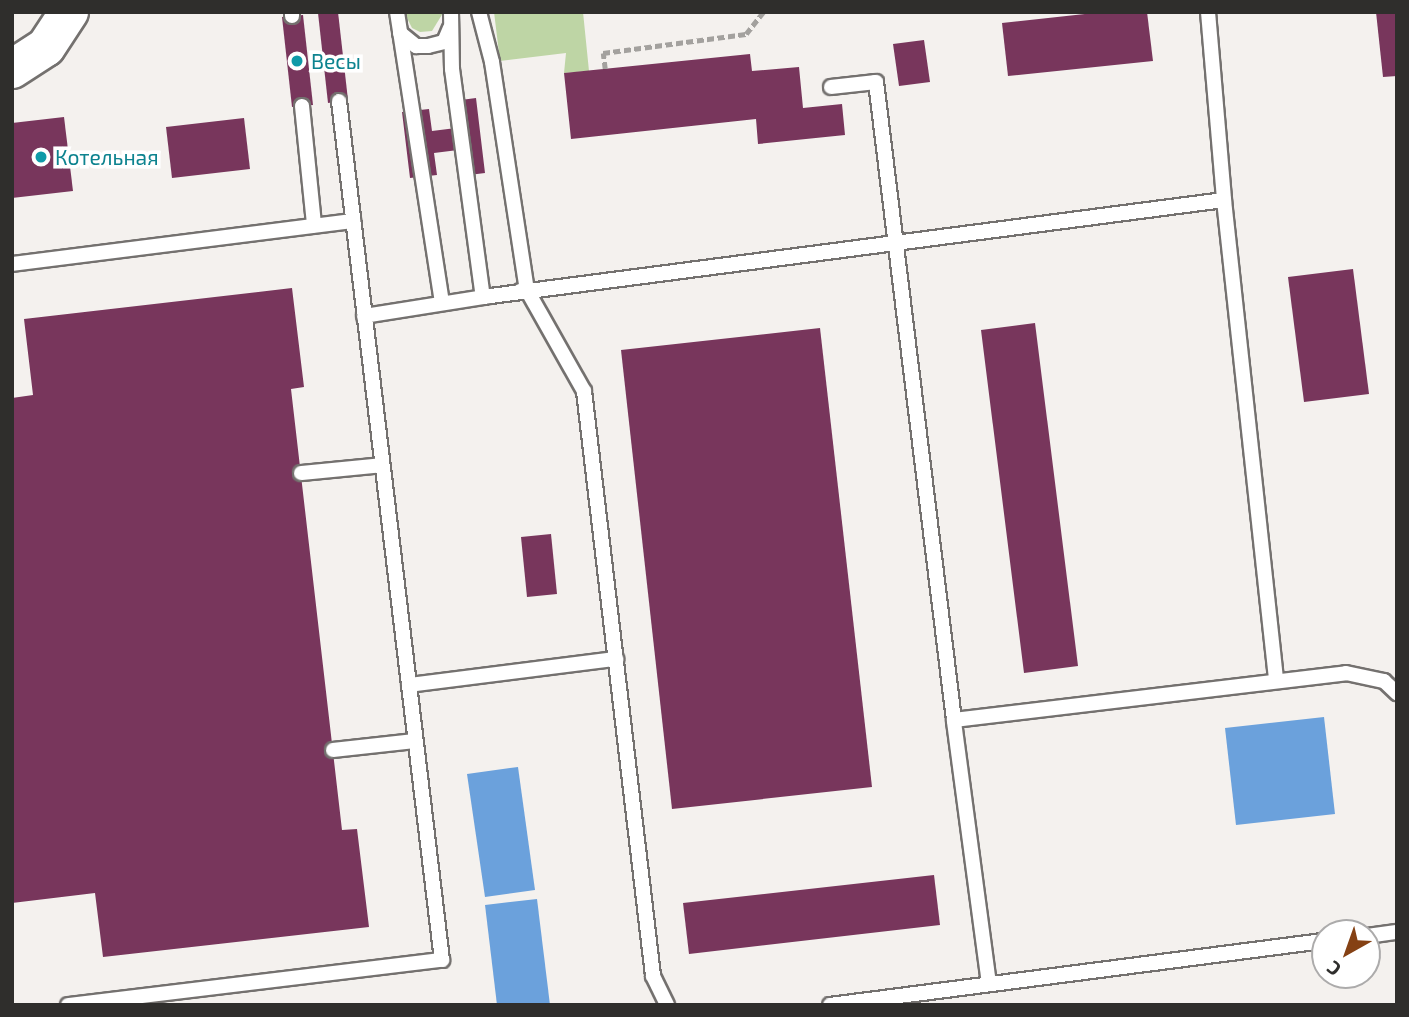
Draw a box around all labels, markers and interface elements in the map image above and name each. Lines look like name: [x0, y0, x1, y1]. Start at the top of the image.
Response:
place label: Весы: [311, 48, 361, 74]
marker: Весы: [289, 53, 305, 69]
place label: Котельная: [55, 144, 159, 170]
marker: Котельная: [33, 149, 49, 165]
north arrow: [1311, 919, 1381, 989]
text: С: [1322, 957, 1345, 981]

